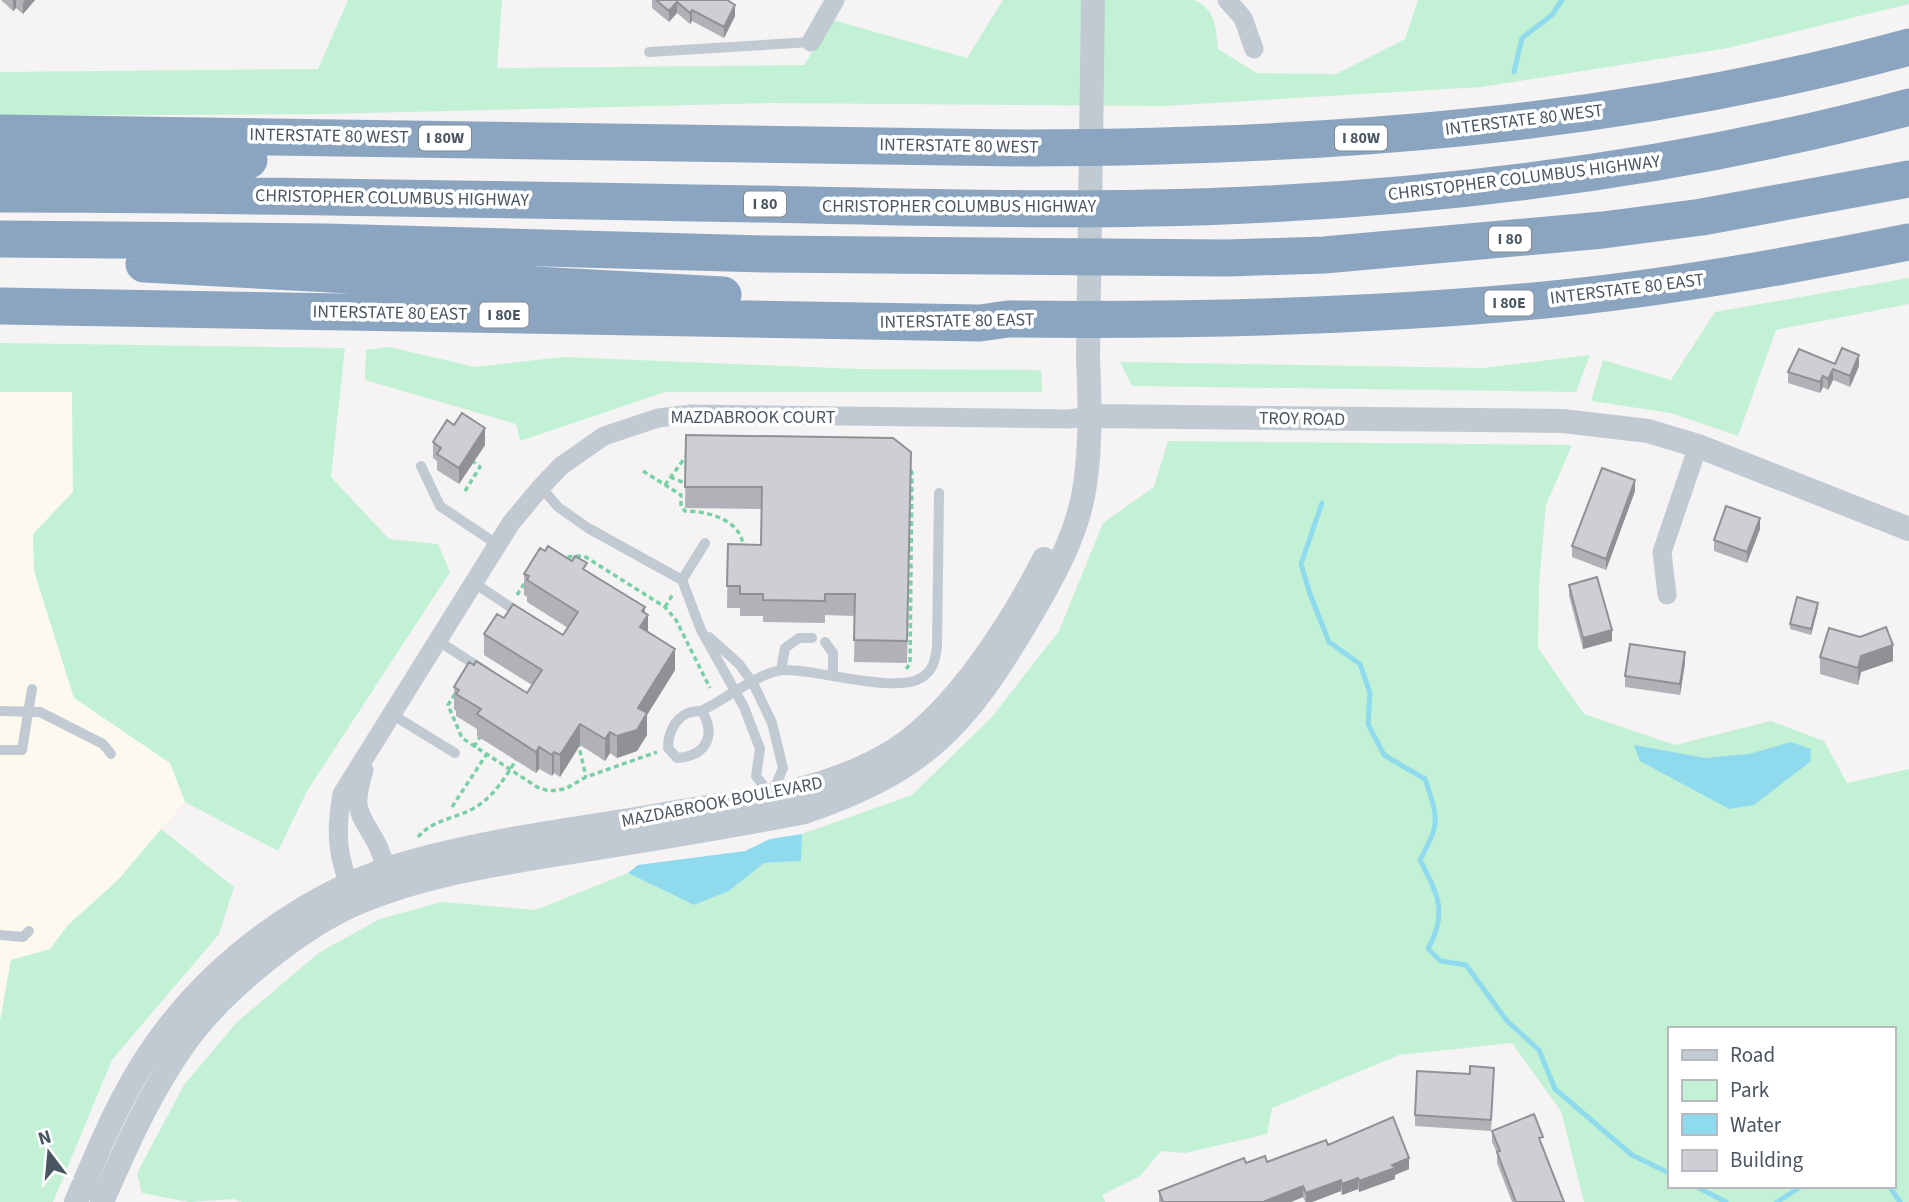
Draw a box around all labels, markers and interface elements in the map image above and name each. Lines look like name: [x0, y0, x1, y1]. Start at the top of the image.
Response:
street label: INTERSTATE 80 WEST: [1443, 98, 1605, 142]
street label: INTERSTATE 80 WEST: [249, 122, 409, 150]
road number: I 80W: [419, 126, 471, 150]
road number: I 80W: [1335, 126, 1387, 150]
street label: INTERSTATE 80 WEST: [879, 132, 1039, 160]
street label: CHRISTOPHER COLUMBUS HIGHWAY: [1386, 149, 1662, 207]
street label: CHRISTOPHER COLUMBUS HIGHWAY: [255, 183, 530, 213]
road number: I 80: [744, 192, 786, 216]
street label: CHRISTOPHER COLUMBUS HIGHWAY: [822, 194, 1096, 219]
road number: I 80: [1489, 227, 1531, 252]
street label: INTERSTATE 80 EAST: [1549, 267, 1706, 311]
road number: I 80E: [1484, 290, 1534, 316]
street label: INTERSTATE 80 EAST: [312, 299, 468, 327]
road number: I 80E: [480, 302, 528, 328]
street label: INTERSTATE 80 EAST: [879, 307, 1035, 335]
street label: MAZDABROOK COURT: [671, 405, 836, 430]
street label: TROY ROAD: [1259, 406, 1345, 432]
street label: MAZDABROOK BOULEVARD: [619, 770, 825, 834]
legend: [1668, 1027, 1895, 1188]
text: Road: [1730, 1040, 1775, 1070]
text: Park: [1730, 1075, 1770, 1105]
text: Water: [1730, 1110, 1782, 1140]
north arrow: [14, 1118, 84, 1188]
text: N: [35, 1123, 55, 1153]
text: Building: [1730, 1145, 1804, 1175]

